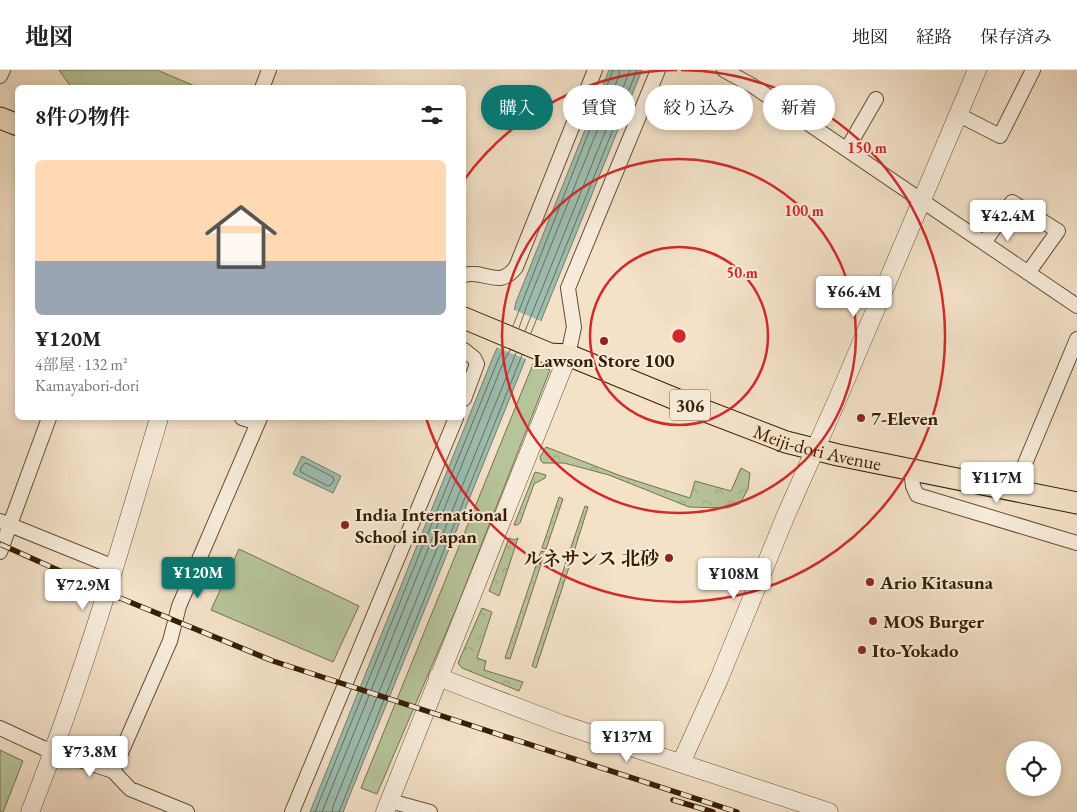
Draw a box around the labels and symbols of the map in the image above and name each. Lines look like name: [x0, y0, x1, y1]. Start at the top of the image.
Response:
text: 150 m: [847, 138, 887, 157]
pin: ¥42.4M: [967, 200, 1049, 242]
text: 100 m: [784, 201, 824, 220]
text: 50 m: [726, 263, 758, 282]
pin: ¥66.4M: [813, 276, 895, 318]
centre of rings: [670, 327, 688, 345]
marker: Lawson Store 100: [598, 335, 610, 347]
place label: Lawson Store 100: [533, 348, 675, 373]
road number: 306: [670, 390, 710, 420]
place label: 7-Eleven: [871, 406, 939, 431]
marker: 7-Eleven: [855, 412, 867, 424]
street label: Meiji-dori Avenue: [750, 418, 884, 476]
pin: ¥117M: [962, 462, 1032, 504]
place label: India International School in Japan: [355, 502, 508, 549]
marker: India International School in Japan: [339, 519, 351, 531]
place label: ルネサンス 北砂: [524, 546, 659, 571]
marker: ルネサンス 北砂: [663, 552, 675, 564]
pin: ¥120M: [163, 556, 233, 599]
pin: ¥108M: [699, 558, 769, 600]
pin: ¥72.9M: [42, 568, 124, 611]
place label: Ario Kitasuna: [879, 570, 994, 595]
marker: Ario Kitasuna: [864, 576, 876, 588]
place label: MOS Burger: [883, 609, 984, 634]
marker: MOS Burger: [867, 615, 879, 627]
place label: Ito-Yokado: [872, 638, 959, 663]
marker: Ito-Yokado: [856, 644, 868, 656]
pin: ¥137M: [592, 720, 662, 763]
pin: ¥73.8M: [49, 736, 131, 778]

